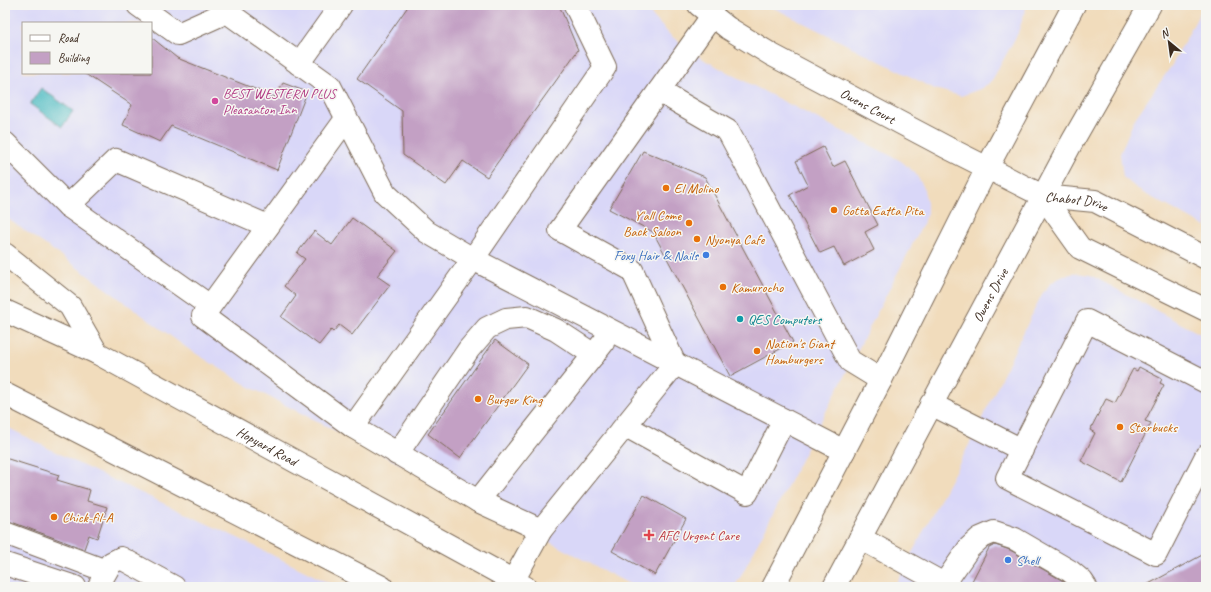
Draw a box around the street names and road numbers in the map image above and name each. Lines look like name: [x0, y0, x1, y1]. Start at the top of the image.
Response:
street label: Owens Court: [837, 85, 899, 128]
street label: Chabot Drive: [1044, 188, 1112, 216]
street label: Owens Drive: [969, 264, 1013, 325]
street label: Hopyard Road: [234, 423, 302, 471]

